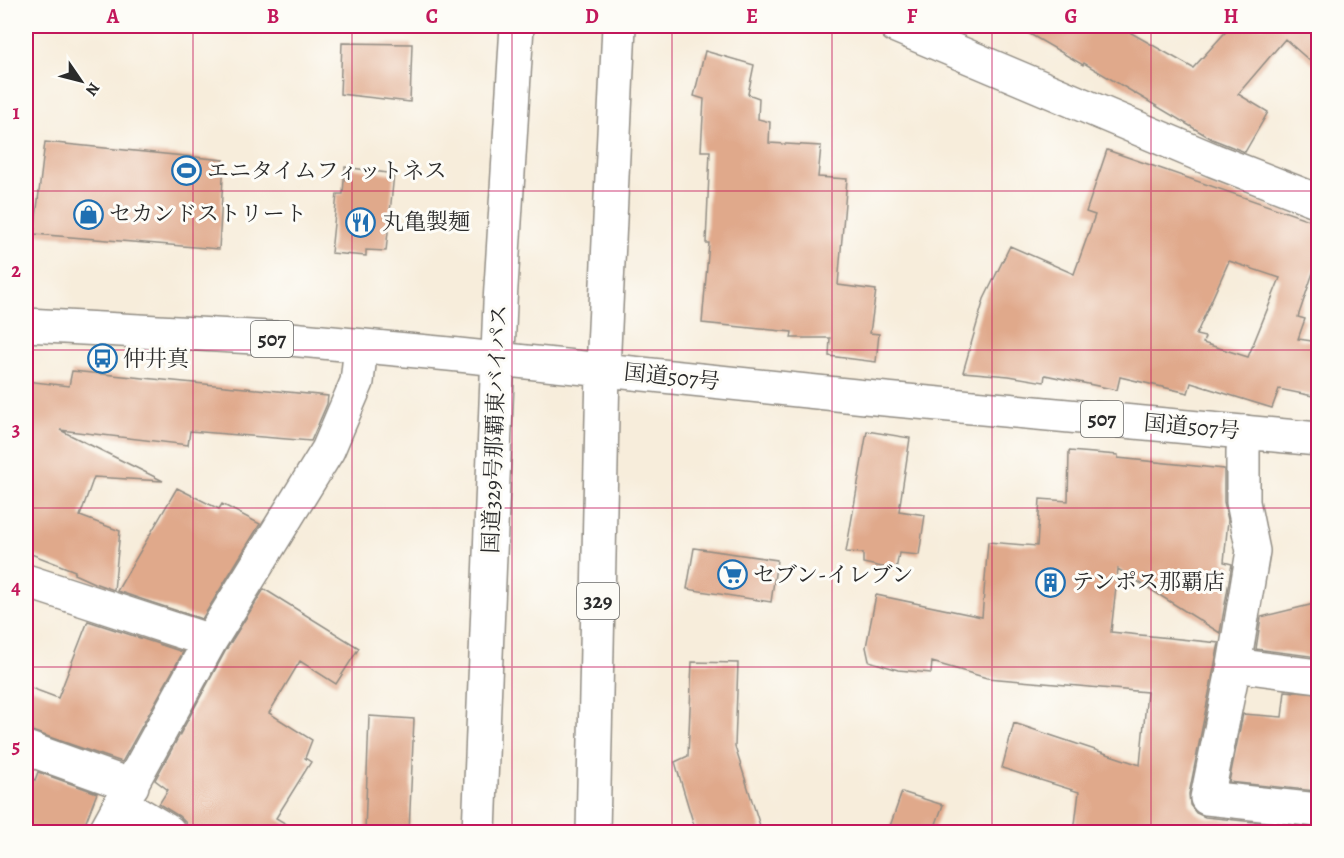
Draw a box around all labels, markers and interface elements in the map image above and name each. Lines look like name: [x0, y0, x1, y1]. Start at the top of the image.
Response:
text: A: [106, 3, 120, 30]
text: B: [267, 3, 279, 30]
text: C: [426, 3, 438, 30]
text: D: [585, 3, 599, 30]
text: E: [746, 3, 758, 30]
text: F: [907, 3, 918, 30]
text: G: [1064, 3, 1078, 30]
text: H: [1224, 3, 1239, 30]
north arrow: [51, 51, 111, 111]
text: N: [80, 78, 105, 100]
text: 1: [12, 99, 20, 126]
sports icon: エニタイムフィットネス: [170, 155, 202, 187]
place label: エニタイムフィットネス: [207, 156, 447, 186]
shop icon: セカンドストリート: [72, 198, 104, 230]
place label: セカンドストリート: [109, 199, 307, 229]
restaurant icon: 丸亀製麺: [345, 206, 377, 238]
place label: 丸亀製麺: [382, 207, 470, 237]
text: 2: [11, 257, 21, 284]
street label: 国道329号那覇東バイパス: [476, 304, 514, 554]
road number: 507: [251, 321, 293, 357]
bus stop icon: 仲井真: [86, 343, 118, 375]
place label: 仲井真: [123, 344, 189, 374]
street label: 国道507号: [622, 357, 722, 397]
road number: 507: [1081, 401, 1123, 437]
street label: 国道507号: [1143, 408, 1241, 446]
text: 3: [12, 416, 20, 443]
supermarket icon: セブン-イレブン: [716, 559, 748, 591]
place label: セブン-イレブン: [753, 560, 914, 590]
building icon: テンポス那覇店: [1035, 566, 1067, 598]
place label: テンポス那覇店: [1072, 567, 1225, 597]
text: 4: [11, 574, 21, 601]
road number: 329: [577, 583, 619, 619]
text: 5: [12, 733, 20, 760]

